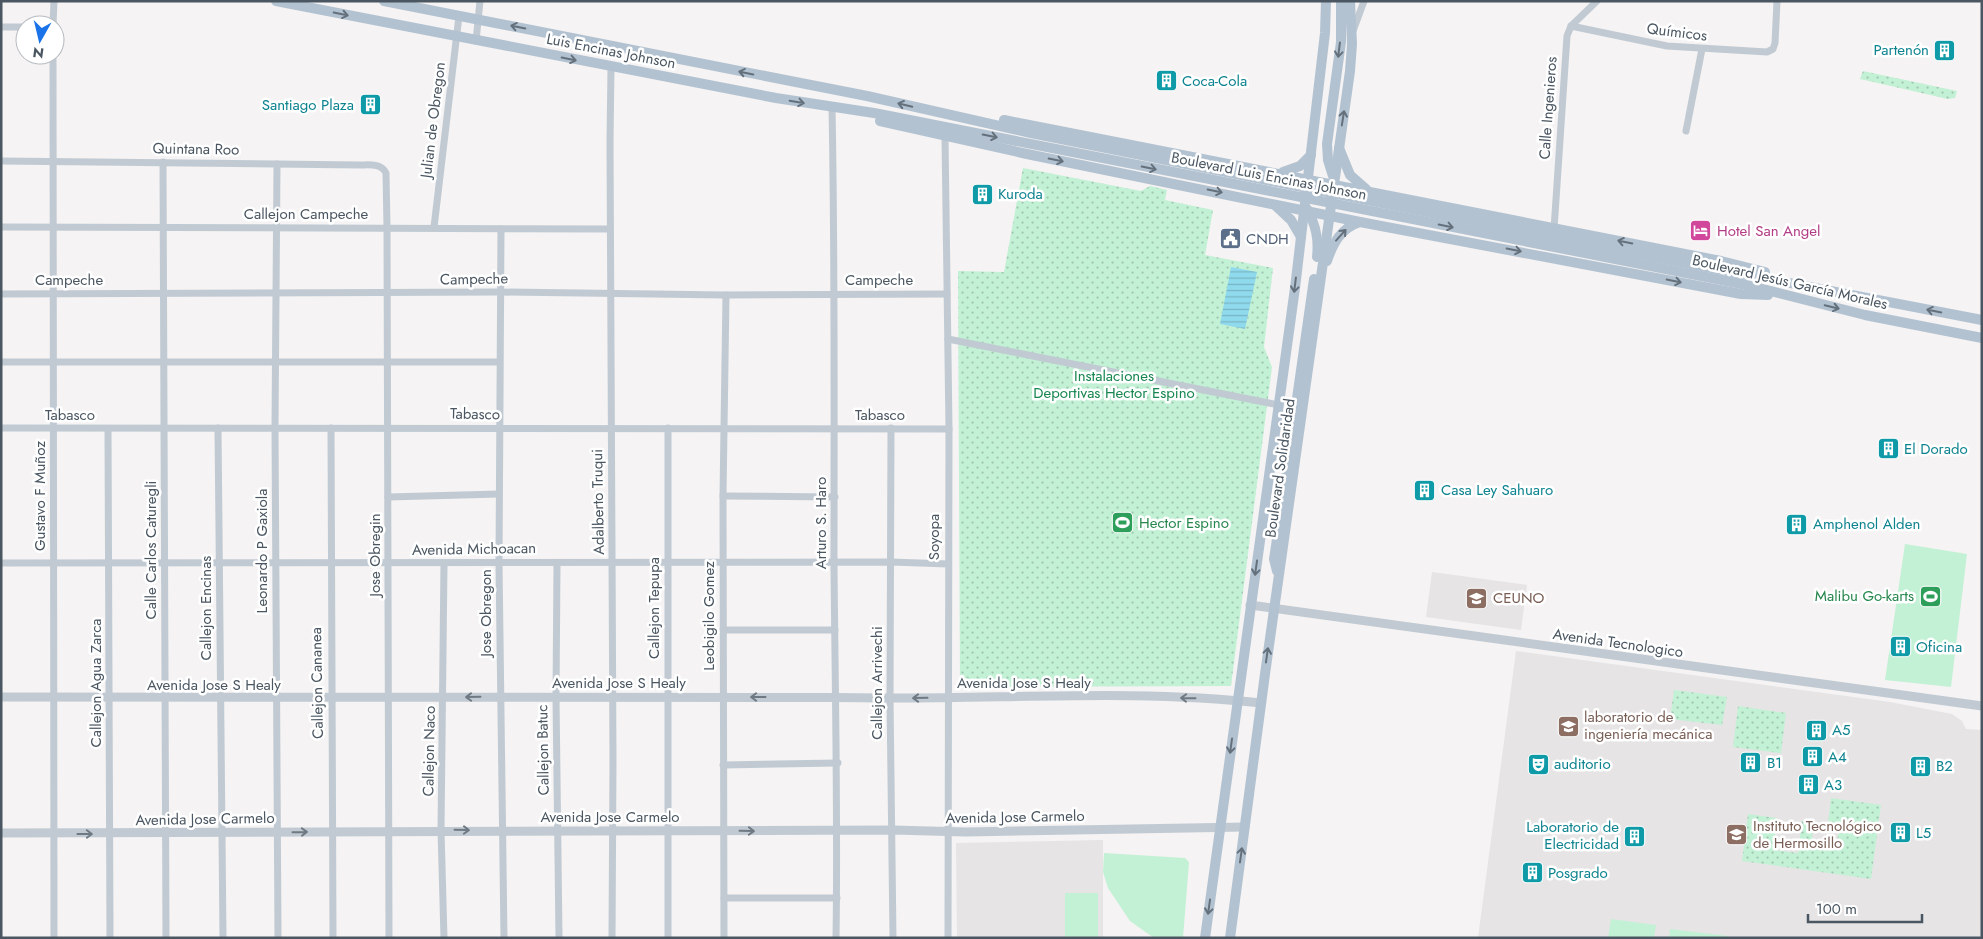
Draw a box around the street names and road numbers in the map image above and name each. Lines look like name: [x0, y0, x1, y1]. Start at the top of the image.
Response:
street label: Químicos: [1646, 17, 1708, 47]
street label: Luis Encinas Johnson: [544, 28, 678, 74]
street label: Calle Ingenieros: [1533, 56, 1563, 160]
street label: Julian de Obregon: [415, 61, 451, 181]
street label: Quintana Roo: [152, 137, 240, 161]
street label: Boulevard Luis Encinas Johnson: [1169, 146, 1369, 206]
street label: Callejon Campeche: [244, 203, 369, 225]
street label: Boulevard Jesús García Morales: [1690, 249, 1890, 315]
street label: Campeche: [440, 267, 509, 291]
street label: Campeche: [35, 269, 103, 291]
street label: Campeche: [845, 269, 913, 291]
street label: Boulevard Solidaridad: [1259, 397, 1301, 539]
street label: Tabasco: [450, 403, 500, 425]
street label: Tabasco: [45, 404, 95, 426]
street label: Tabasco: [855, 404, 905, 426]
street label: Gustavo F Muñoz: [29, 441, 51, 551]
street label: Adalberto Truqui: [586, 449, 610, 555]
street label: Arturo S. Haro: [810, 477, 832, 569]
street label: Calle Carlos Caturegli: [140, 481, 162, 619]
street label: Leonardo P Gaxiola: [251, 489, 273, 613]
street label: Jose Obregin: [364, 513, 386, 599]
street label: Soyopa: [923, 514, 945, 560]
street label: Avenida Michoacan: [412, 537, 536, 561]
street label: Callejon Encinas: [195, 556, 217, 660]
street label: Callejon Tepupa: [643, 557, 665, 659]
street label: Leobigilo Gomez: [698, 561, 720, 671]
street label: Jose Obregon: [475, 569, 497, 659]
street label: Callejon Agua Zarca: [85, 618, 107, 748]
street label: Avenida Tecnologico: [1552, 623, 1684, 663]
street label: Callejon Arrivechi: [866, 626, 888, 740]
street label: Callejon Cananea: [305, 627, 329, 739]
street label: Avenida Jose S Healy: [552, 672, 686, 694]
street label: Avenida Jose S Healy: [957, 672, 1091, 694]
street label: Avenida Jose S Healy: [147, 674, 281, 696]
street label: Callejon Batuc: [531, 704, 555, 796]
street label: Callejon Naco: [417, 705, 441, 797]
street label: Avenida Jose Carmelo: [945, 805, 1085, 829]
street label: Avenida Jose Carmelo: [540, 806, 680, 828]
street label: Avenida Jose Carmelo: [135, 807, 275, 831]

